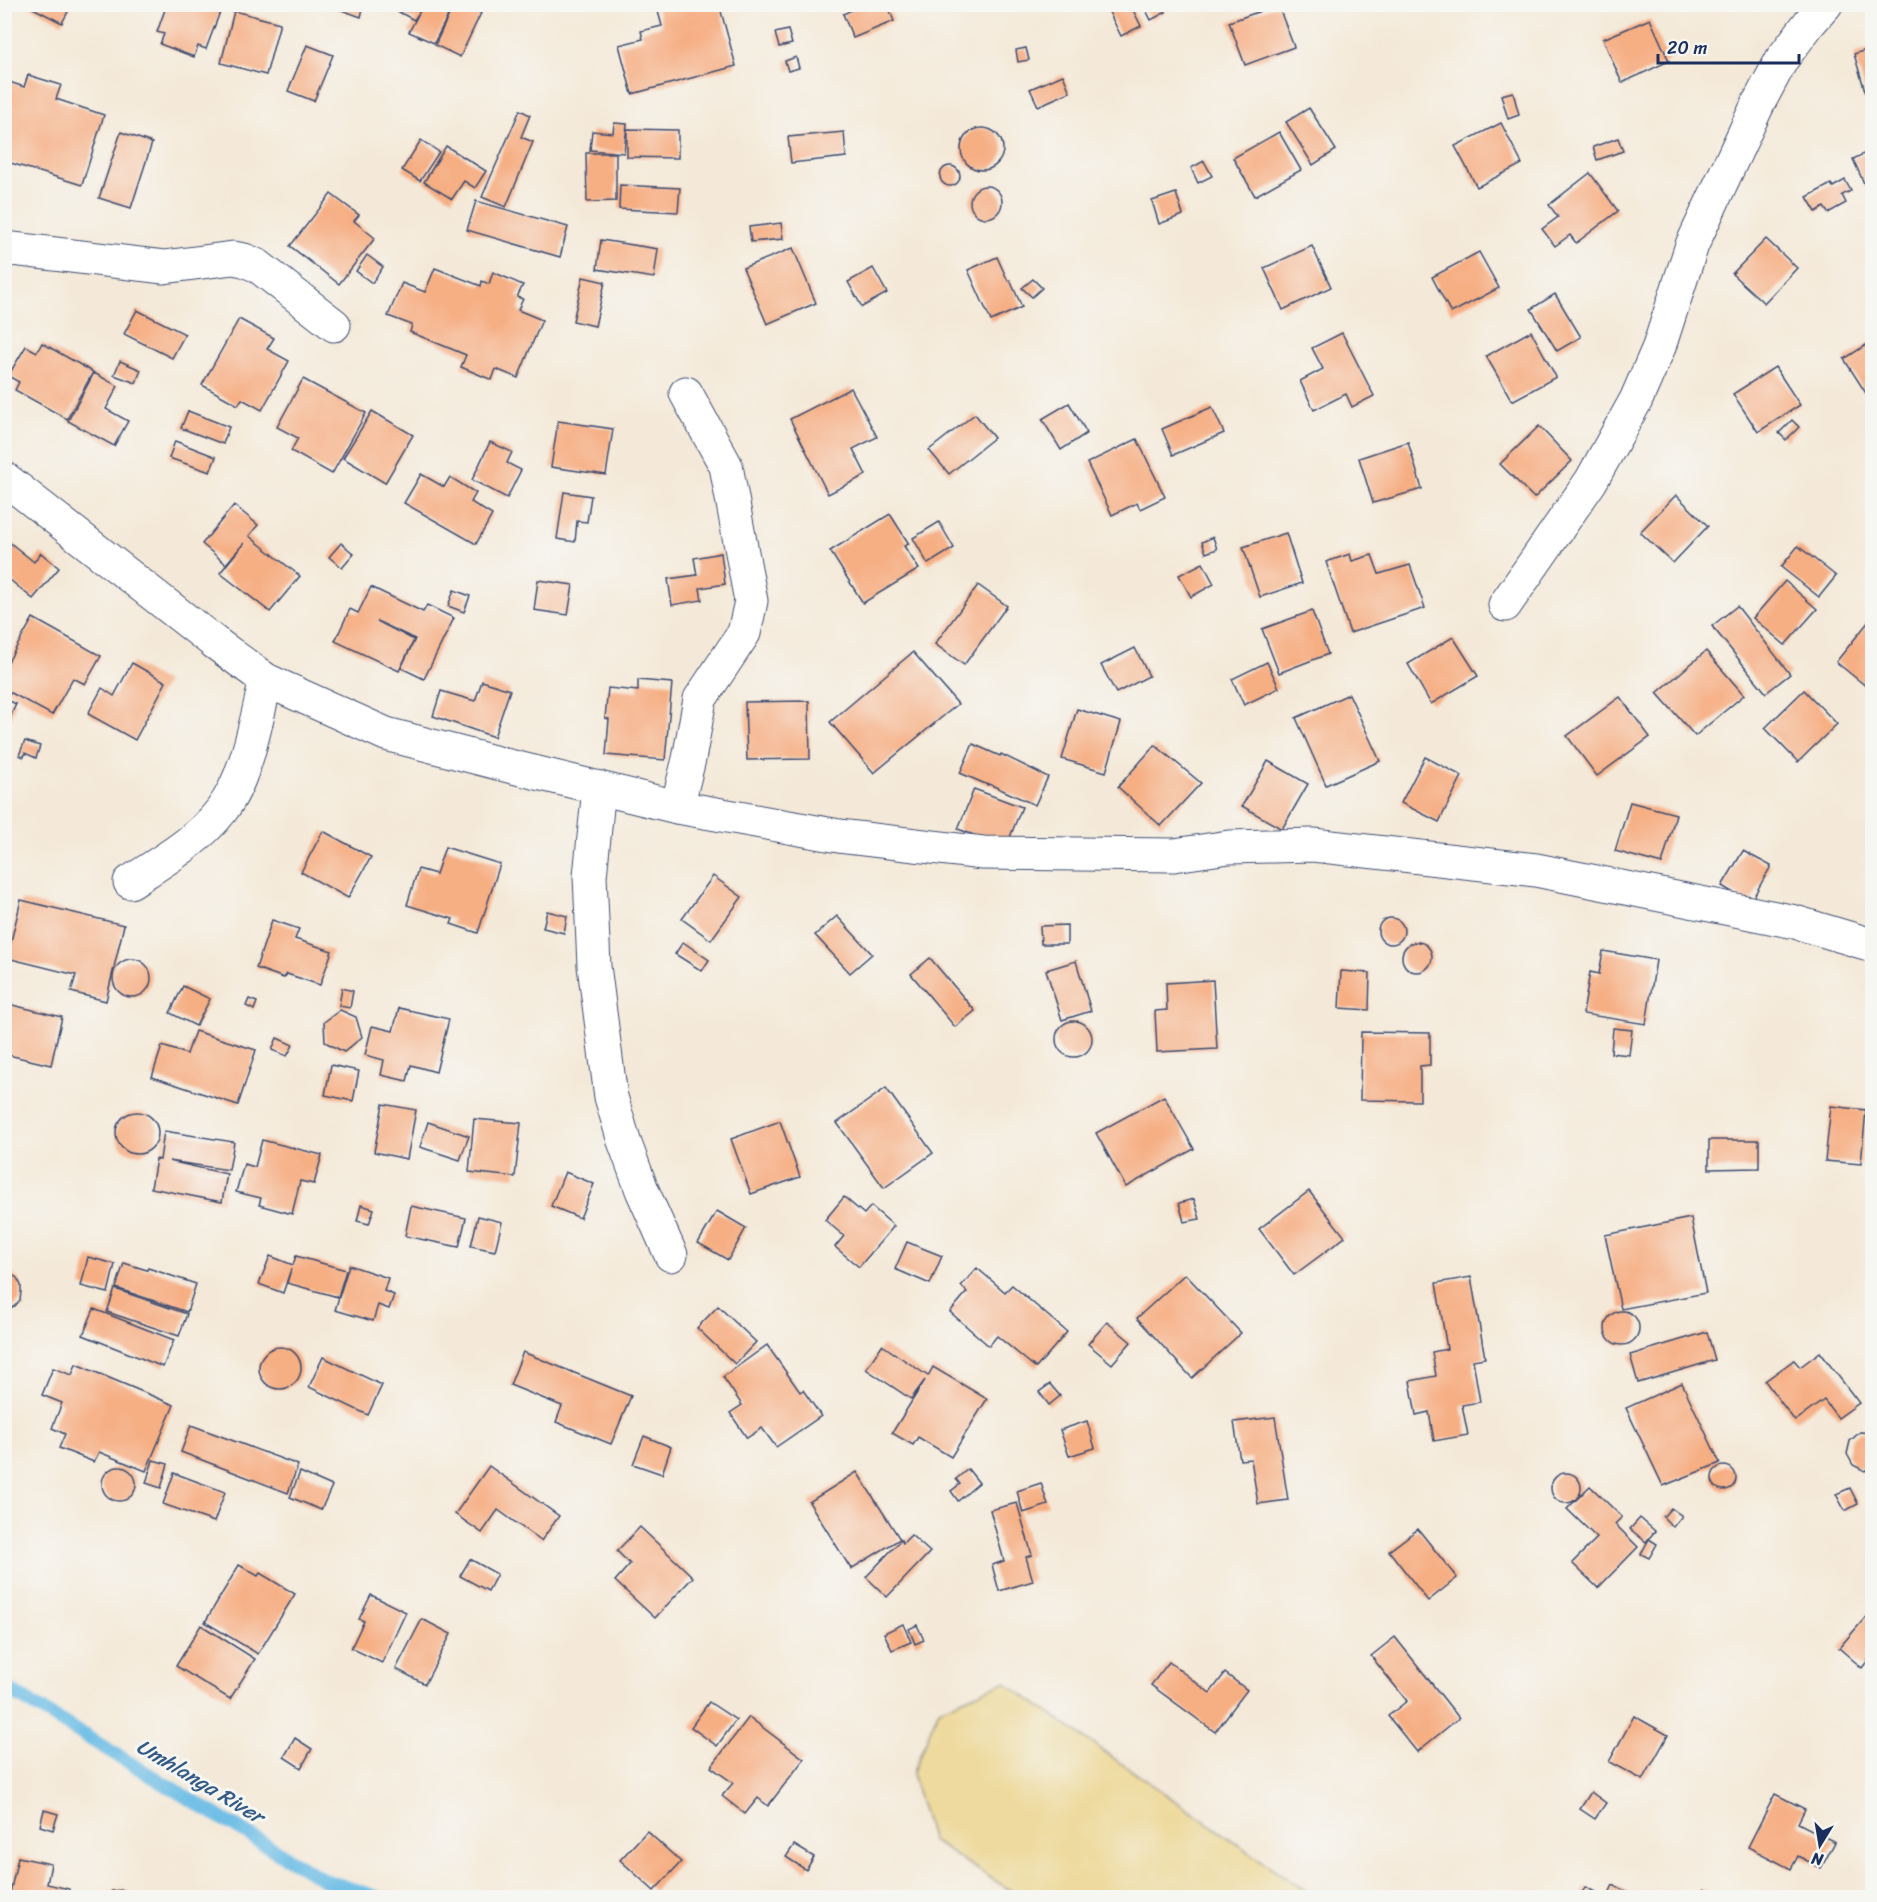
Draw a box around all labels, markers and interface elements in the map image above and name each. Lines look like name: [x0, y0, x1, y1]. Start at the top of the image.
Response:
scale bar: [1658, 27, 1799, 65]
text: 20 m: [1667, 32, 1707, 64]
water label: Umhlanga River: [129, 1728, 275, 1836]
north arrow: [1790, 1815, 1850, 1875]
text: N: [1808, 1844, 1826, 1875]

